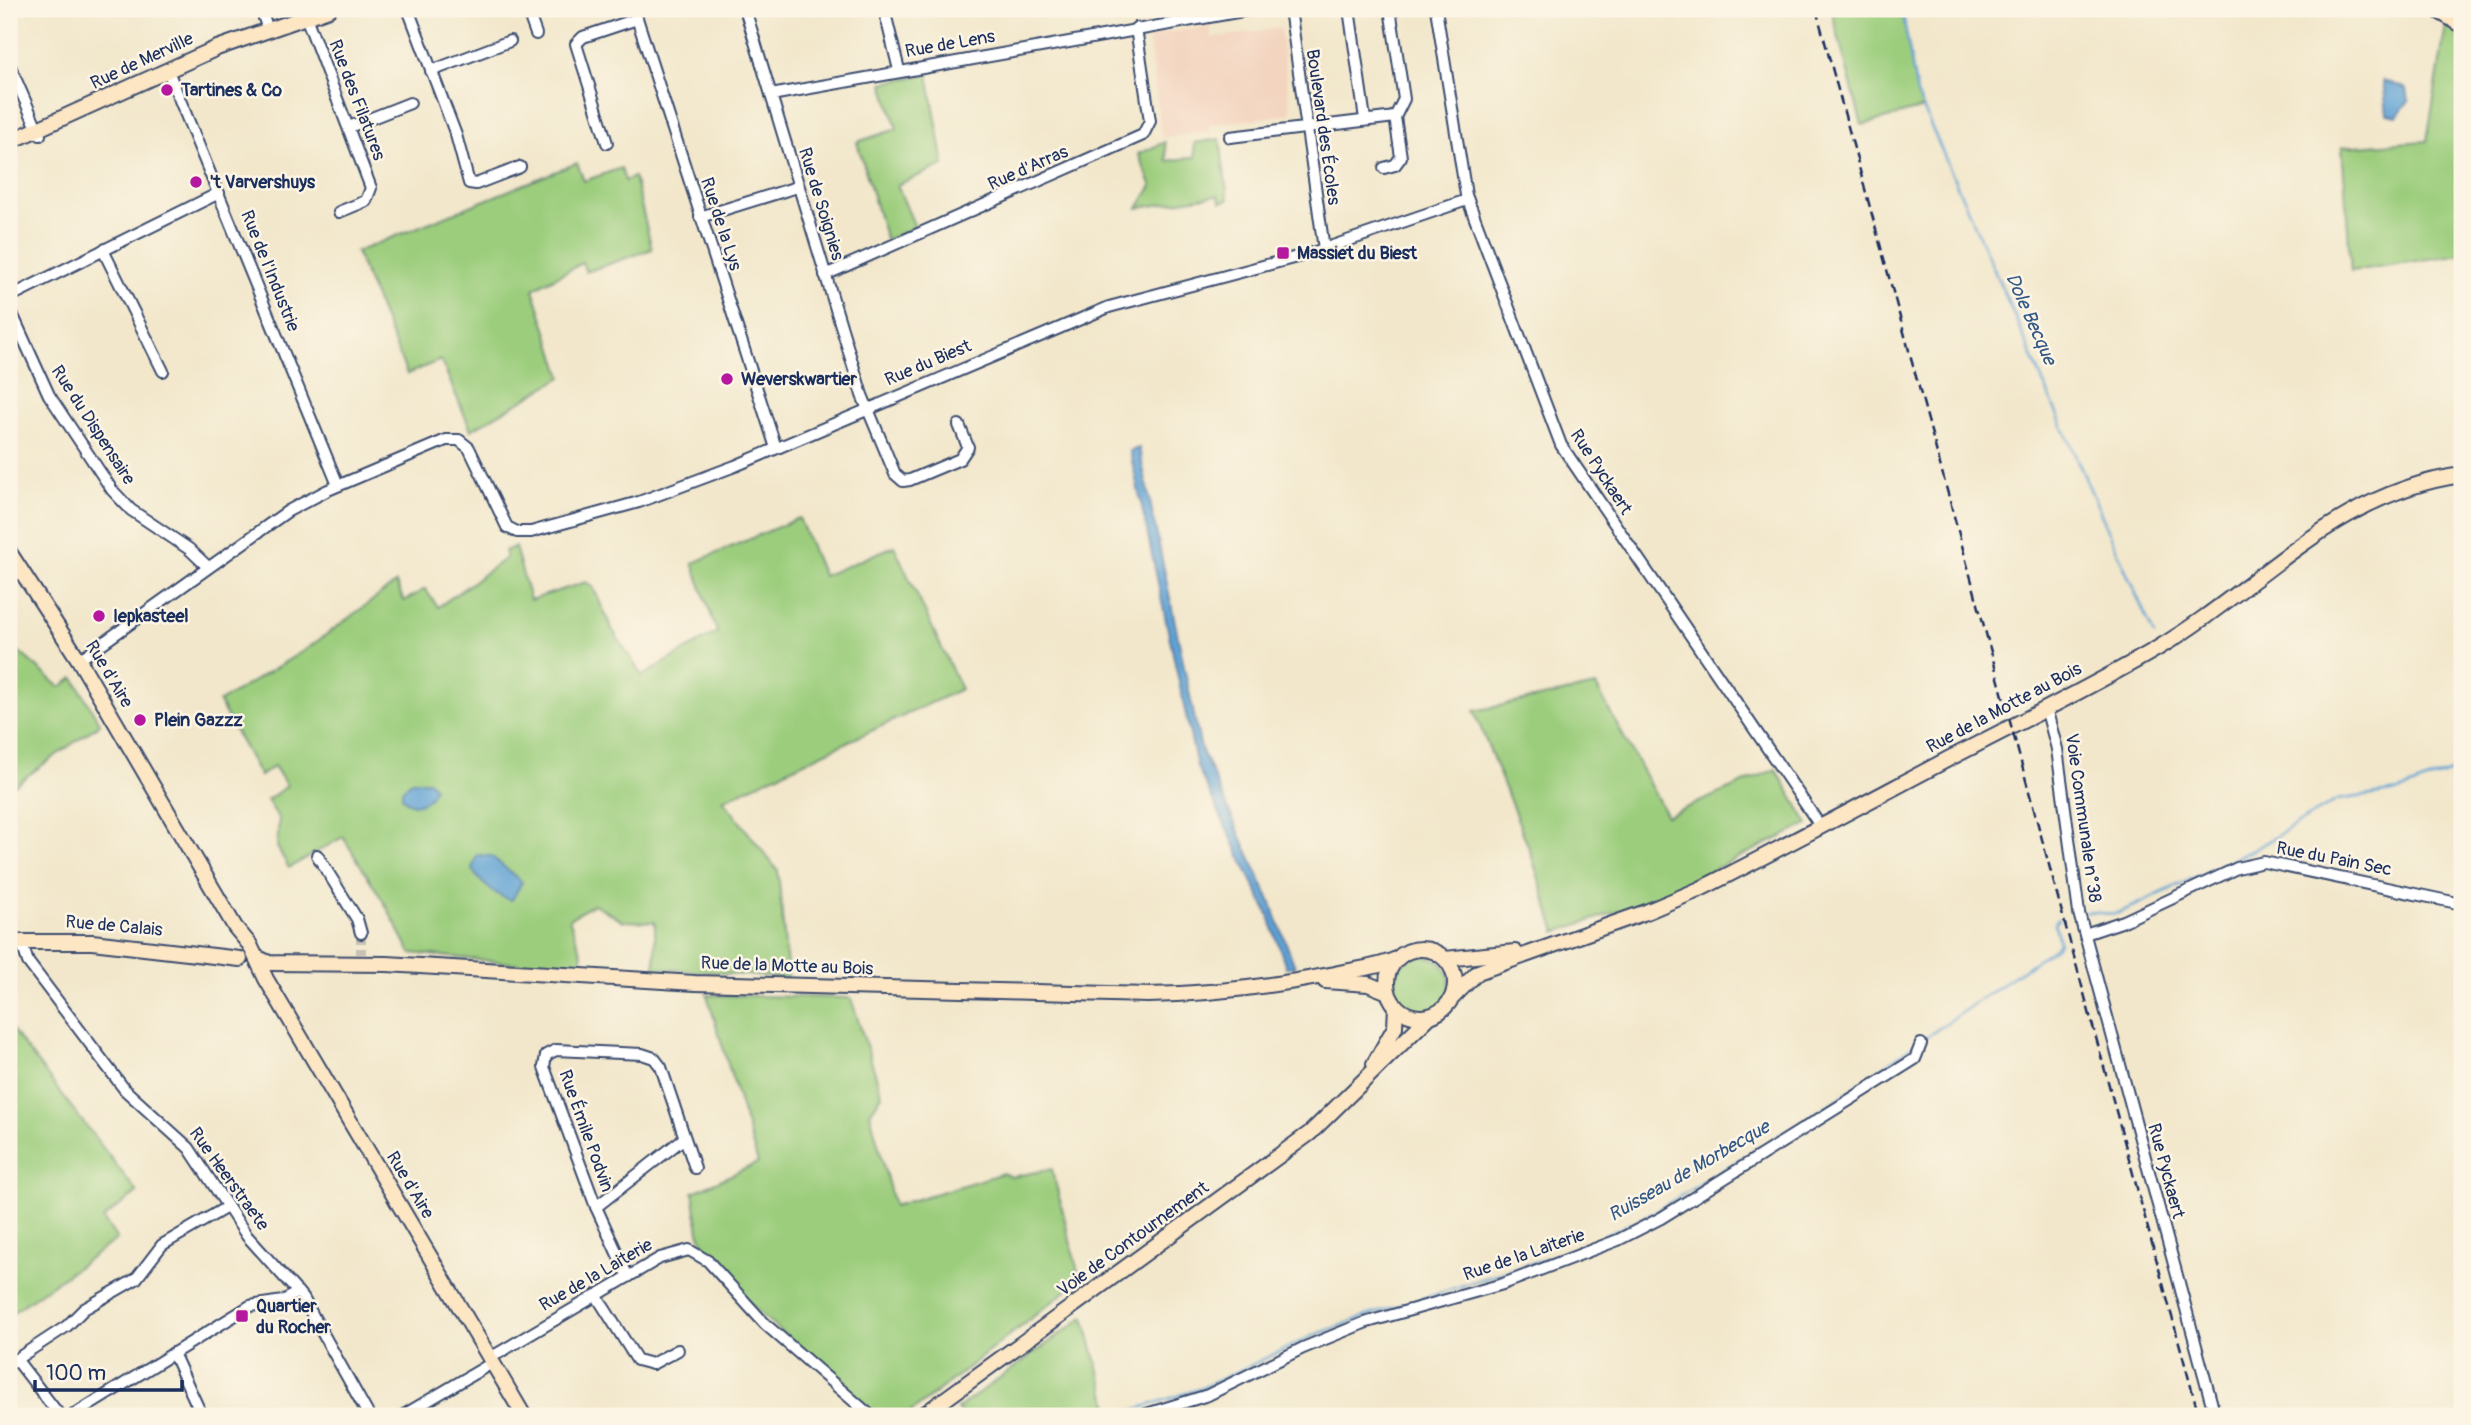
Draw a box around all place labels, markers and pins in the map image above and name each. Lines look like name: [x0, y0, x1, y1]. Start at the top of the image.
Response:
place label: Tartines & Co: [180, 79, 282, 102]
marker: Tartines & Co: [159, 82, 175, 98]
place label: 't Varvershuys: [210, 171, 316, 194]
marker: 't Varvershuys: [188, 174, 204, 190]
place label: Massiet du Biest: [1297, 242, 1418, 265]
marker: Massiet du Biest: [1275, 245, 1291, 261]
place label: Weverskwartier: [741, 368, 857, 391]
marker: Weverskwartier: [719, 371, 735, 387]
place label: Iepkasteel: [113, 605, 189, 628]
marker: Iepkasteel: [91, 608, 107, 624]
place label: Plein Gazzz: [154, 709, 243, 732]
marker: Plein Gazzz: [132, 712, 148, 728]
place label: Quartier du Rocher: [256, 1295, 331, 1339]
marker: Quartier du Rocher: [234, 1308, 250, 1324]

